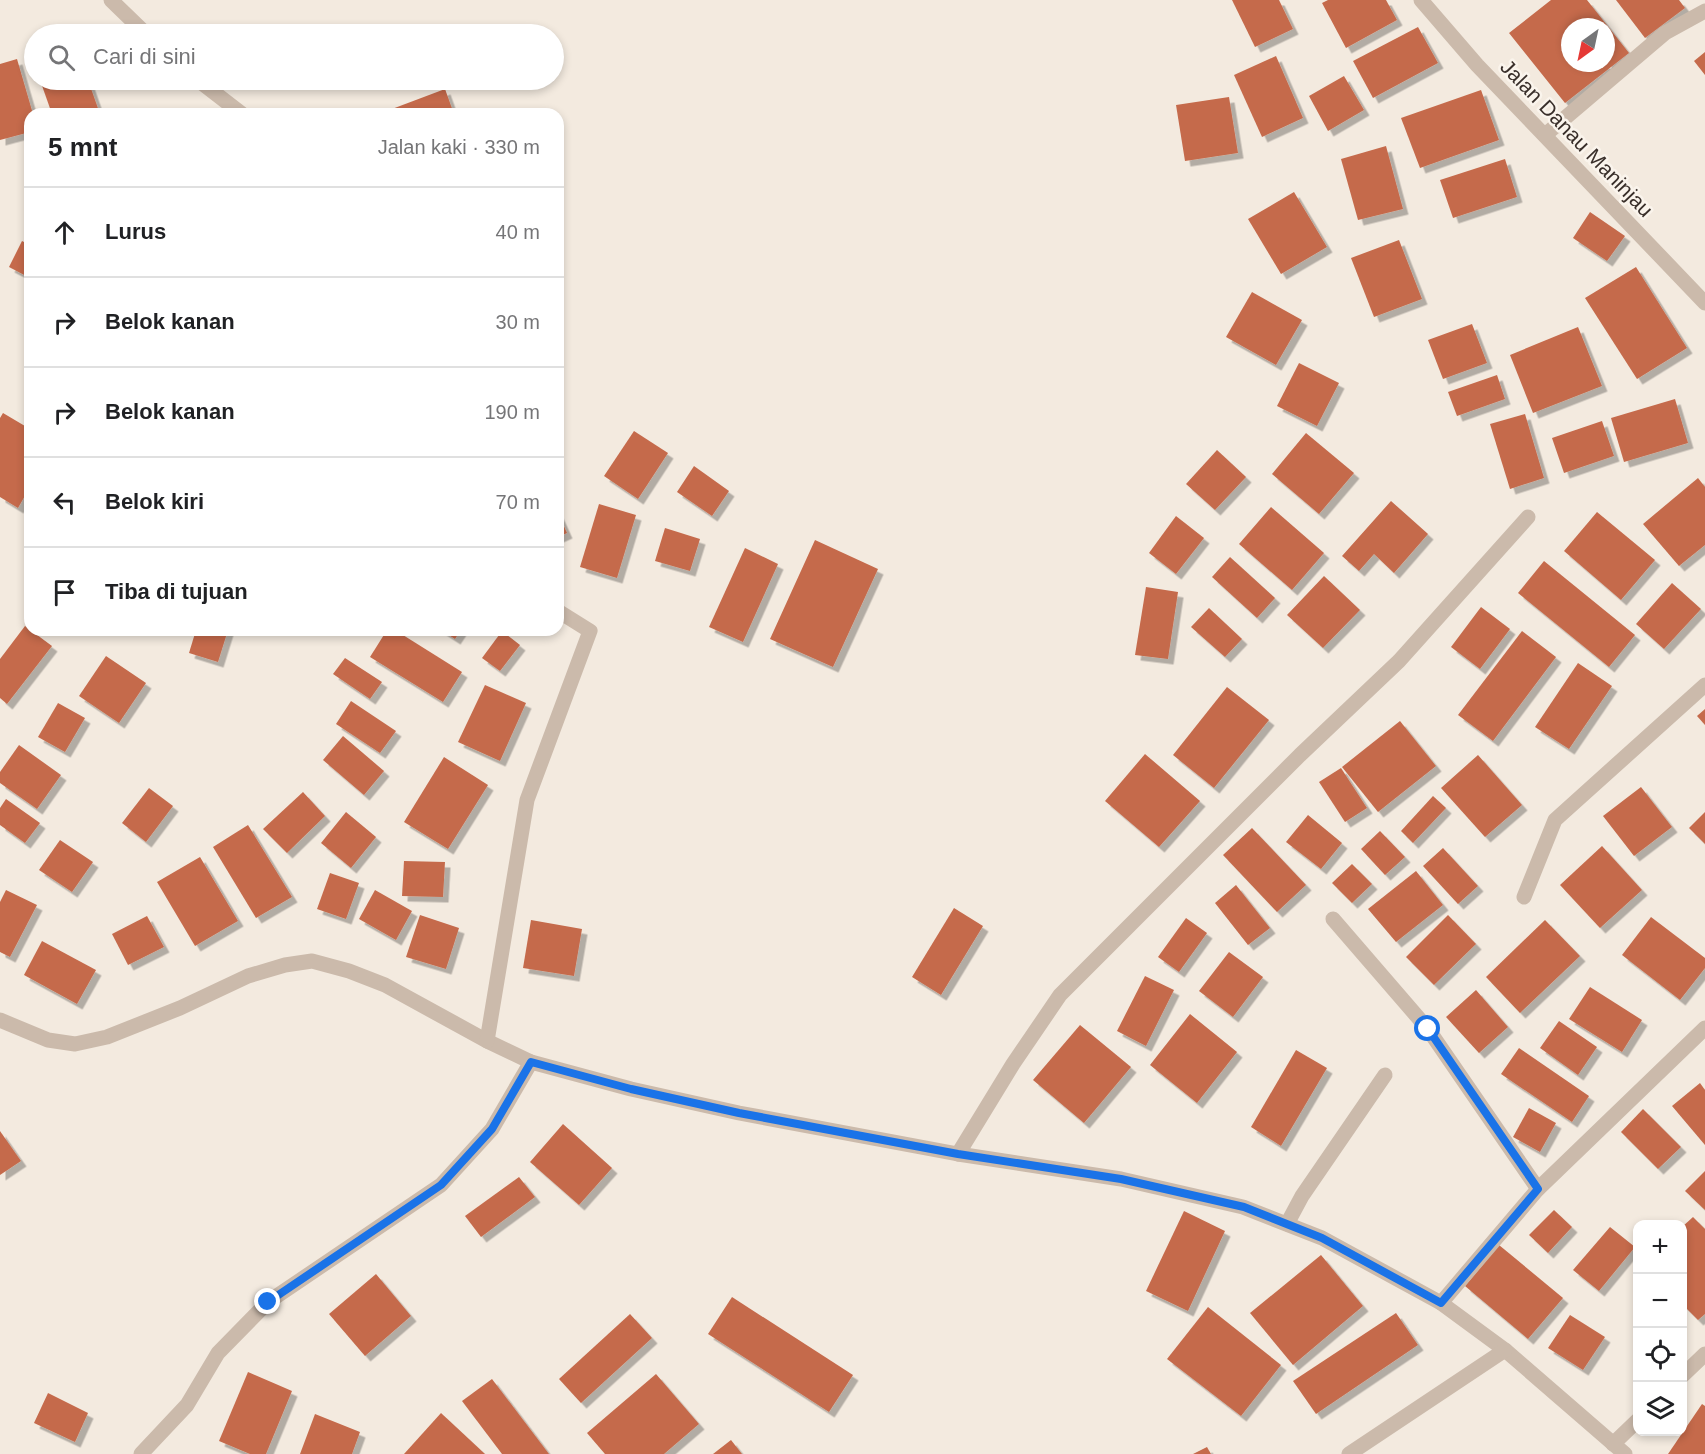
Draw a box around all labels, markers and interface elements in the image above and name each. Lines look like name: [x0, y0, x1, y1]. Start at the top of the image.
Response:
north arrow: [1561, 18, 1615, 72]
search box: [24, 24, 564, 90]
icon: search: [45, 41, 78, 74]
text: Cari di sini: [93, 44, 196, 69]
street label: Jalan Danau Maninjau: [1496, 55, 1658, 221]
text: 5 mnt: [48, 132, 117, 162]
text: Jalan kaki · 330 m: [378, 136, 540, 158]
icon: ahead: [48, 216, 81, 249]
text: Lurus: [105, 219, 166, 244]
text: 40 m: [496, 221, 540, 243]
icon: right: [48, 306, 81, 339]
text: Belok kanan: [105, 309, 235, 334]
text: 30 m: [496, 311, 540, 333]
icon: right: [48, 396, 81, 429]
text: Belok kanan: [105, 399, 235, 424]
text: 190 m: [484, 401, 540, 423]
icon: left: [48, 486, 81, 519]
text: Belok kiri: [105, 489, 204, 514]
text: 70 m: [496, 491, 540, 513]
icon: arrive: [48, 576, 81, 609]
text: Tiba di tujuan: [105, 579, 248, 604]
route start: [1414, 1015, 1440, 1041]
map controls: [1633, 1220, 1687, 1436]
button: +: [1633, 1220, 1687, 1274]
button: −: [1633, 1274, 1687, 1328]
route end: [254, 1288, 280, 1314]
button: locate: [1633, 1328, 1687, 1382]
button: layers: [1633, 1382, 1687, 1436]

